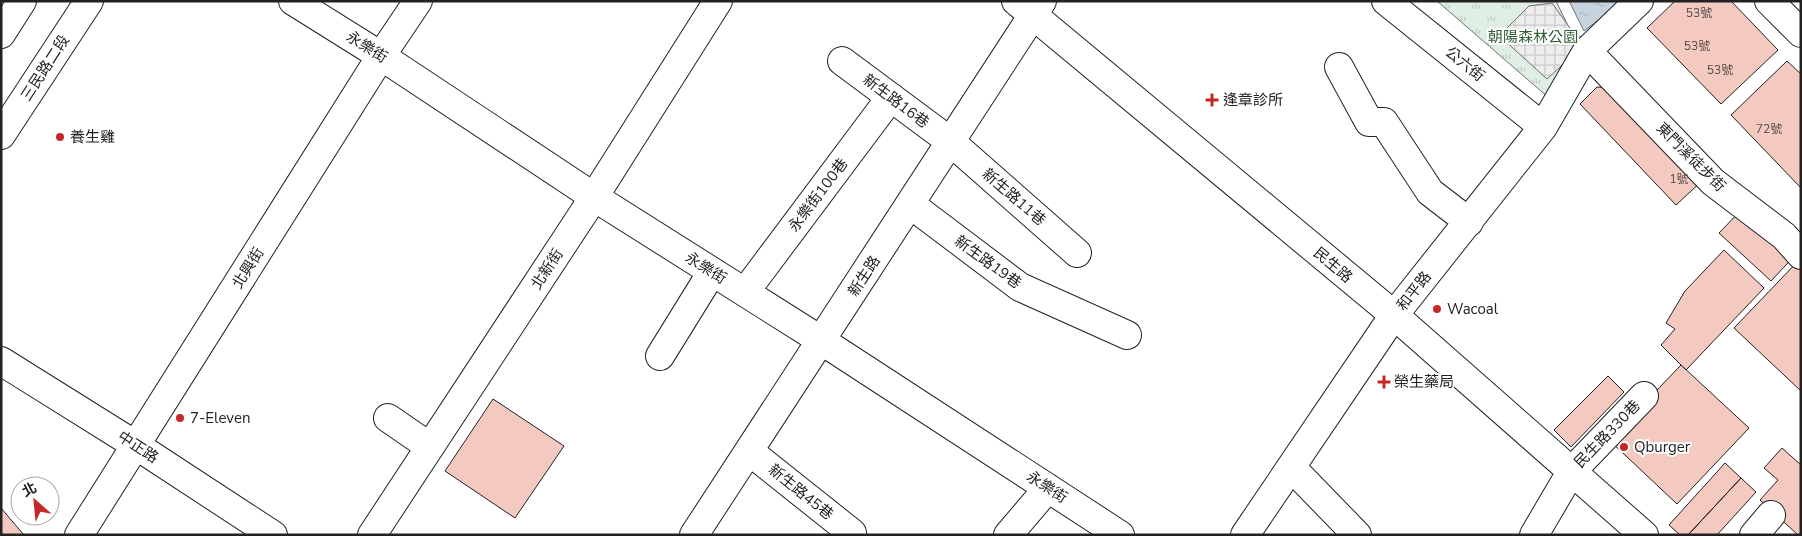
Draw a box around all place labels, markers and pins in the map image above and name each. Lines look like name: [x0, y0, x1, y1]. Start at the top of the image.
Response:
place label: 逢章診所: [1223, 90, 1283, 110]
marker: 逢章診所: [1205, 93, 1219, 107]
place label: 養生雞: [70, 127, 115, 147]
marker: 養生雞: [54, 131, 66, 143]
place label: Wacoal: [1447, 299, 1499, 319]
marker: Wacoal: [1431, 303, 1443, 315]
place label: 榮生藥局: [1394, 372, 1454, 392]
marker: 榮生藥局: [1378, 376, 1390, 388]
place label: 7-Eleven: [190, 408, 250, 428]
marker: 7-Eleven: [174, 412, 186, 424]
place label: Qburger: [1634, 437, 1691, 457]
marker: Qburger: [1618, 441, 1630, 453]

